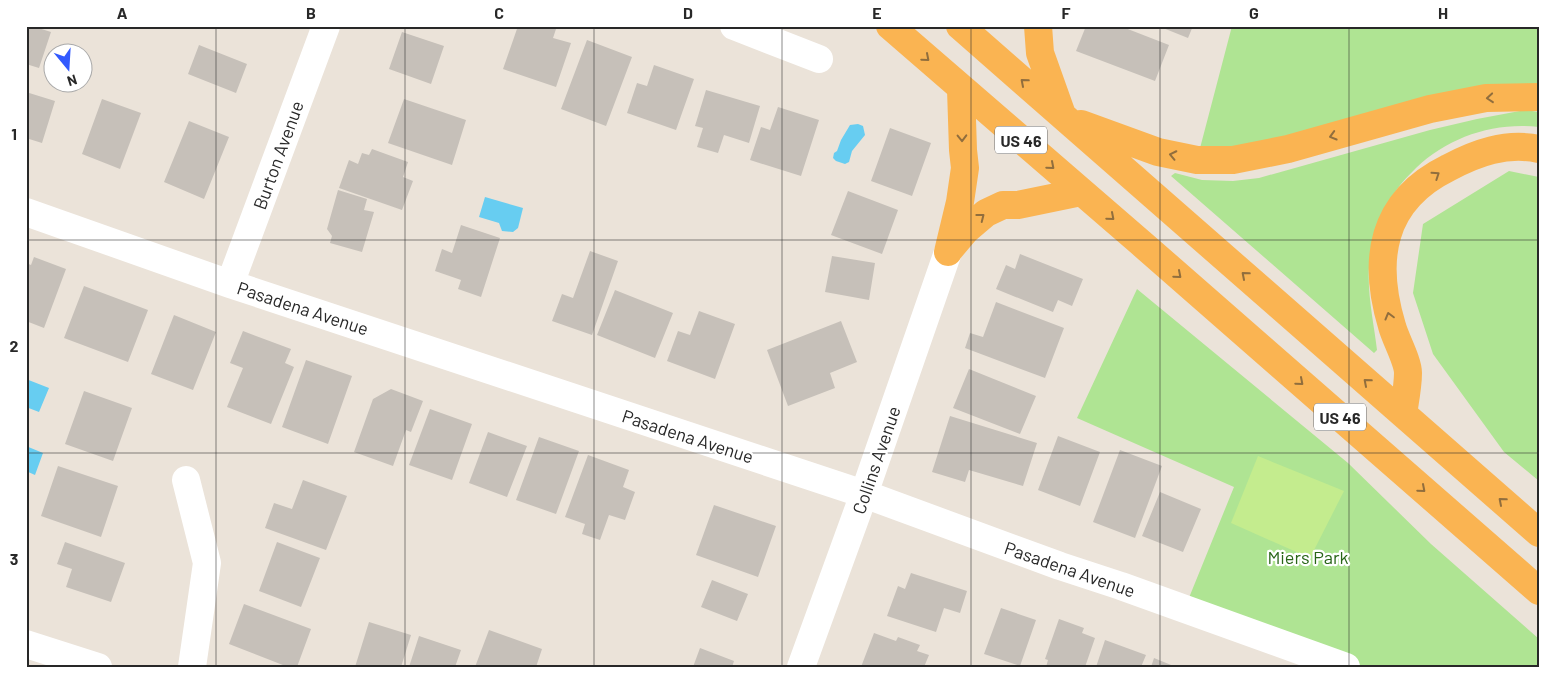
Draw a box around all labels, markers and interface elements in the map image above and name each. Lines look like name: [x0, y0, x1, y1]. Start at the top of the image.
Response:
text: A: [117, 3, 128, 22]
text: B: [306, 3, 316, 22]
text: C: [494, 3, 504, 22]
text: D: [683, 3, 693, 22]
text: E: [872, 3, 882, 22]
text: F: [1062, 3, 1071, 22]
text: G: [1249, 3, 1259, 22]
text: H: [1438, 3, 1448, 22]
north arrow: [42, 42, 92, 92]
one-way arrow: [920, 52, 929, 61]
text: N: [65, 71, 79, 90]
one-way arrow: [1021, 78, 1030, 87]
one-way arrow: [1486, 92, 1494, 103]
street label: Burton Avenue: [248, 98, 308, 212]
text: 1: [11, 124, 17, 143]
road number: US 46: [995, 126, 1047, 154]
one-way arrow: [1329, 131, 1337, 141]
one-way arrow: [957, 134, 968, 142]
one-way arrow: [1169, 150, 1178, 160]
one-way arrow: [1046, 161, 1055, 170]
one-way arrow: [1430, 172, 1440, 181]
one-way arrow: [1105, 212, 1114, 220]
one-way arrow: [975, 215, 984, 223]
one-way arrow: [1172, 269, 1181, 278]
one-way arrow: [1241, 271, 1250, 280]
street label: Pasadena Avenue: [235, 276, 371, 340]
one-way arrow: [1384, 312, 1395, 321]
text: 2: [10, 336, 19, 355]
one-way arrow: [1294, 376, 1303, 385]
one-way arrow: [1363, 379, 1372, 388]
street label: Collins Avenue: [847, 403, 905, 517]
street label: Pasadena Avenue: [620, 404, 756, 468]
road number: US 46: [1314, 404, 1366, 431]
one-way arrow: [1417, 483, 1426, 492]
one-way arrow: [1499, 498, 1508, 506]
street label: Pasadena Avenue: [1002, 536, 1138, 602]
park label: Miers Park: [1267, 546, 1349, 568]
text: 3: [10, 549, 18, 568]

